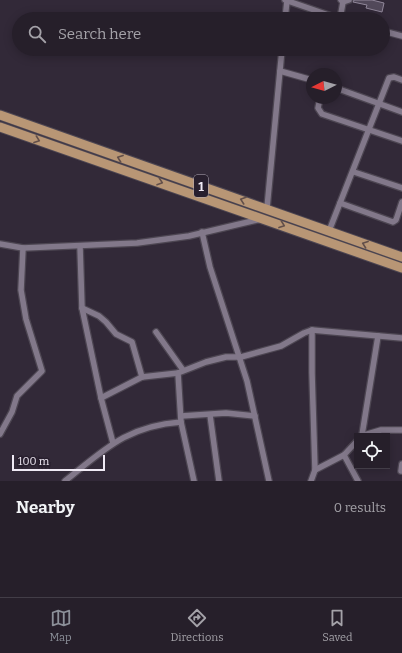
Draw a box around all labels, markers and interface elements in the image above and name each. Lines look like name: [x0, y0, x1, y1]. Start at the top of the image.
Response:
search box: [12, 12, 390, 56]
icon: search: [26, 23, 48, 45]
text: Search here: [58, 25, 141, 43]
north arrow: [306, 68, 342, 104]
one-way arrow: [33, 136, 40, 144]
one-way arrow: [117, 154, 124, 162]
road number: 1: [194, 175, 208, 197]
one-way arrow: [156, 177, 163, 186]
one-way arrow: [240, 196, 247, 205]
one-way arrow: [279, 220, 286, 229]
one-way arrow: [362, 240, 369, 249]
map controls: [354, 433, 390, 469]
button: locate: [354, 433, 390, 469]
scale bar: [12, 453, 105, 472]
text: 100 m: [18, 455, 49, 468]
text: Nearby: [16, 497, 75, 518]
text: 0 results: [334, 500, 386, 515]
tab: Map: [49, 607, 72, 644]
tab: Directions: [171, 607, 223, 644]
tab: Saved: [322, 607, 353, 644]

